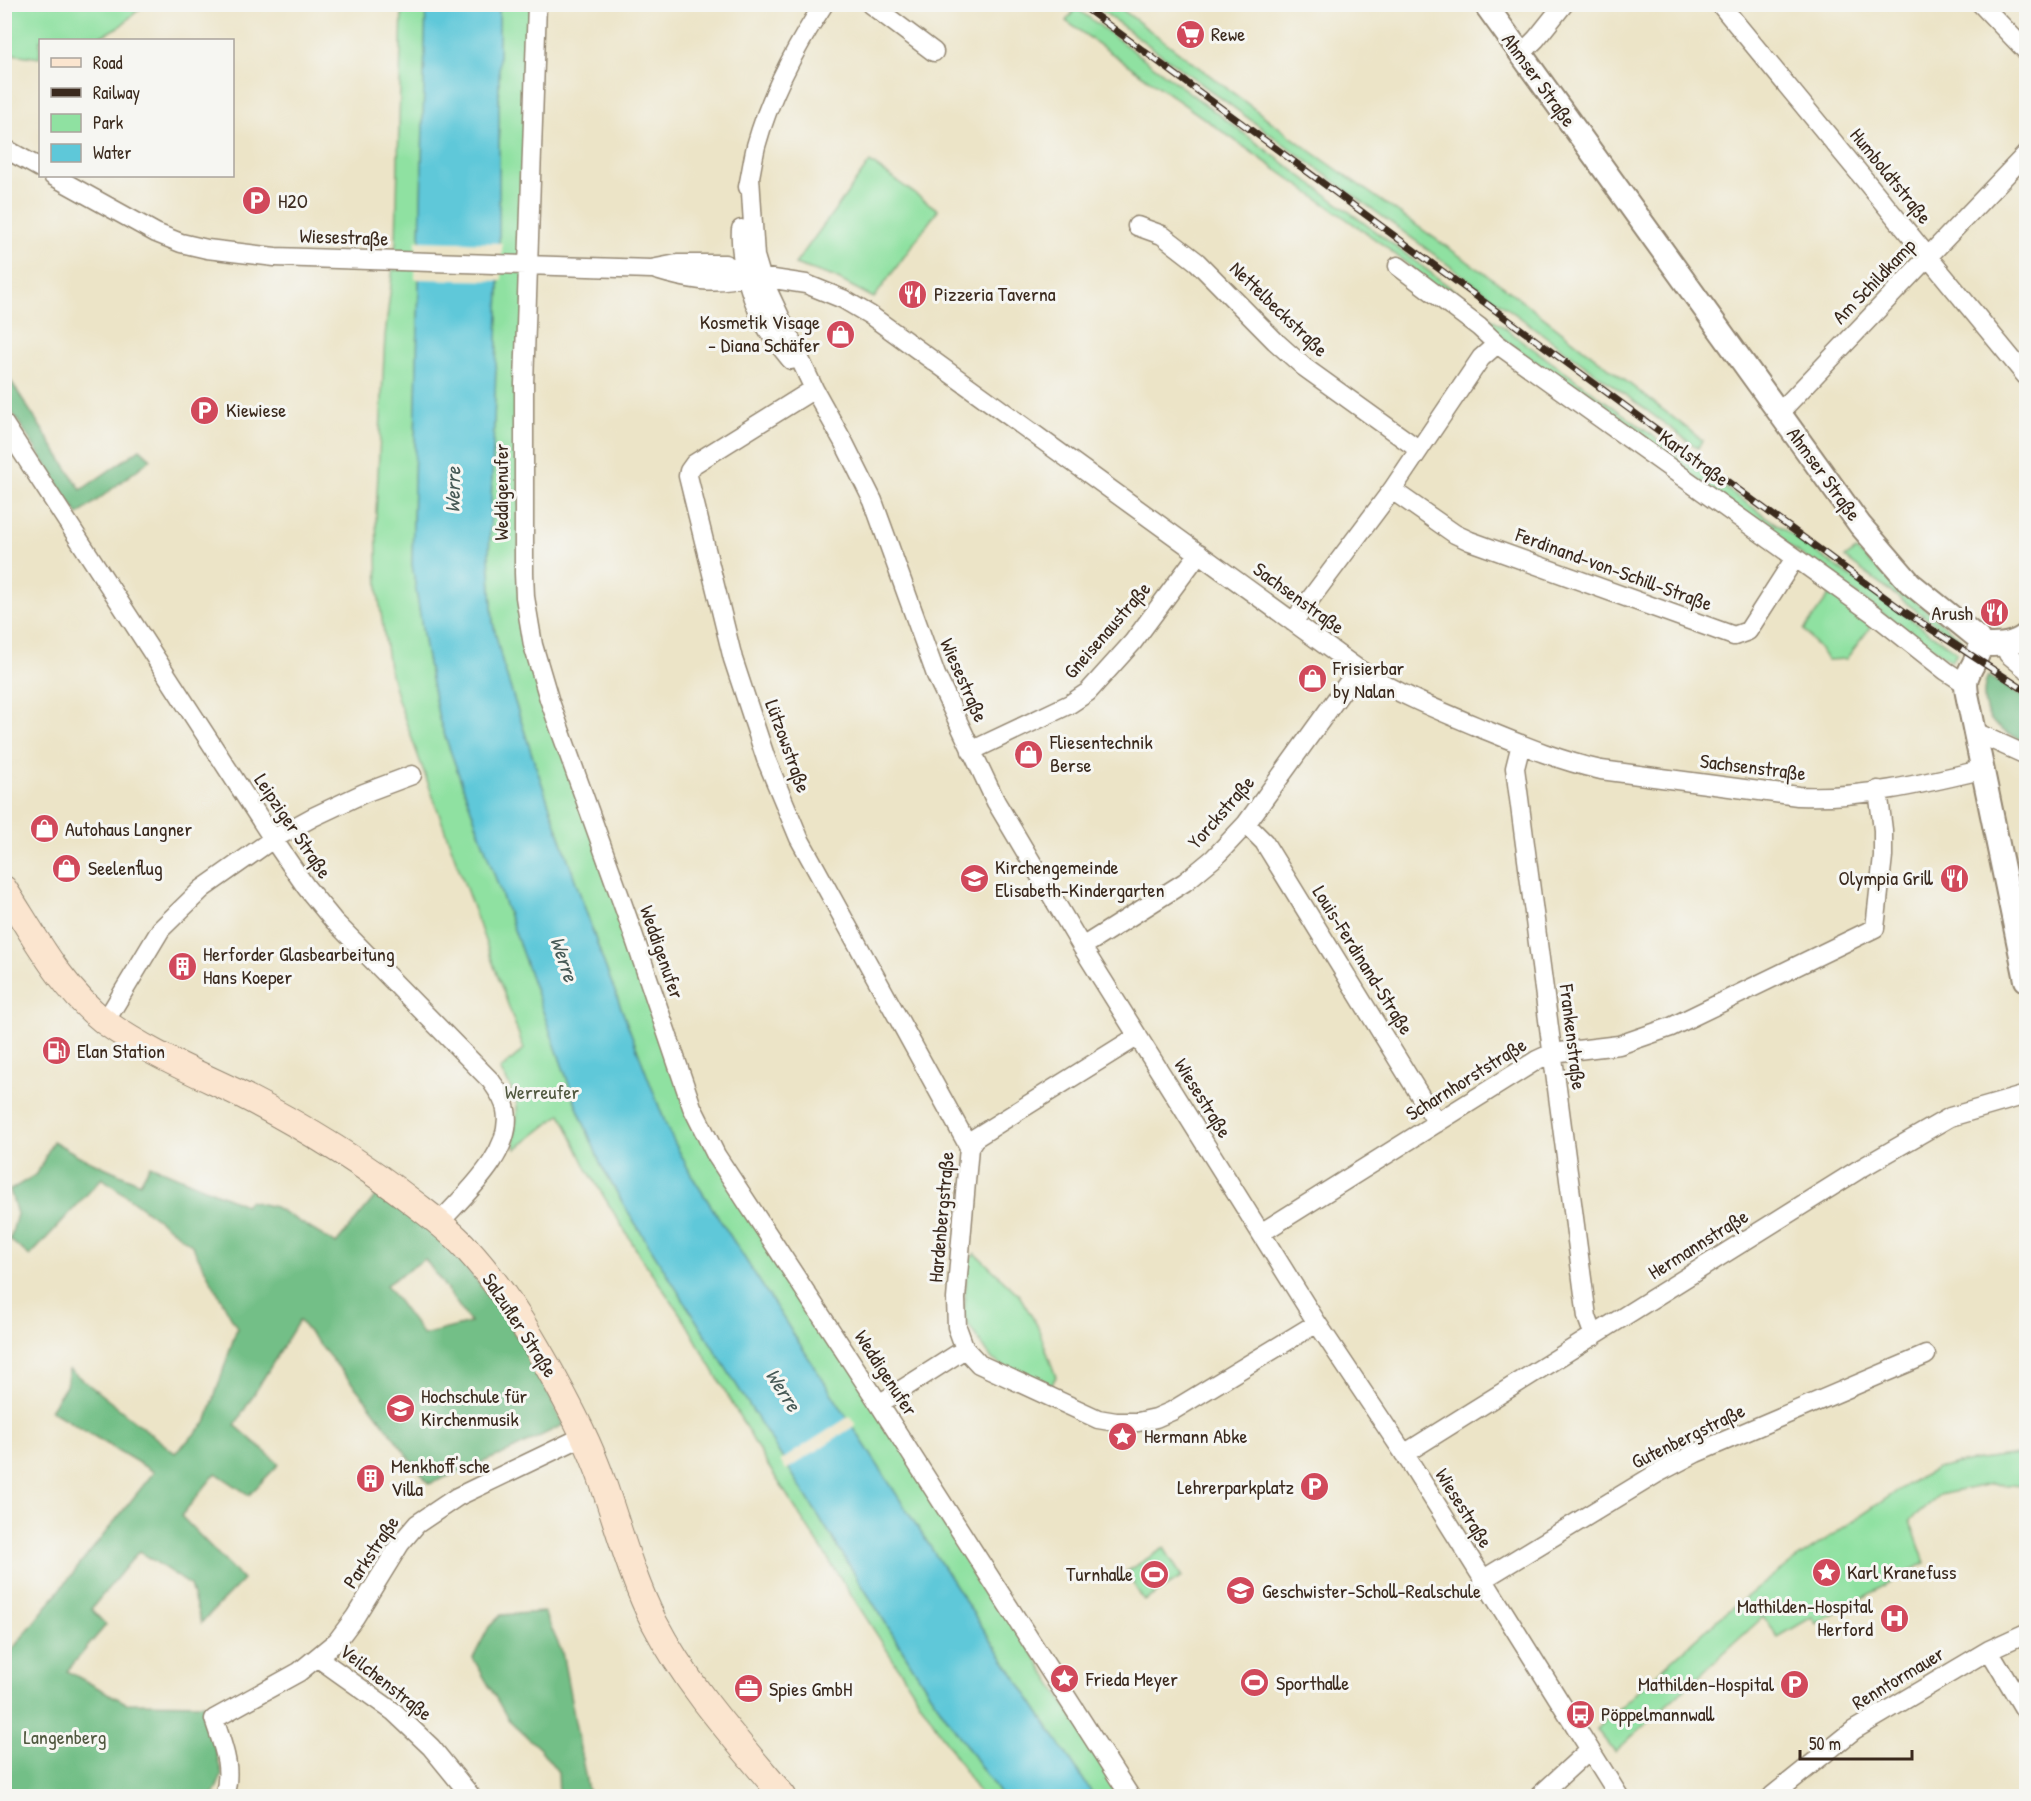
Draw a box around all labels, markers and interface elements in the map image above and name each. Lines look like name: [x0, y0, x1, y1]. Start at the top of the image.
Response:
supermarket icon: Rewe: [1174, 18, 1206, 50]
place label: Rewe: [1211, 20, 1245, 47]
street label: Ahmser Straße: [1496, 27, 1583, 132]
legend: [39, 39, 234, 177]
text: Road: [93, 50, 123, 75]
text: Railway: [93, 80, 140, 105]
text: Park: [93, 110, 124, 135]
street label: Humboldtstraße: [1844, 122, 1938, 229]
text: Water: [93, 140, 131, 165]
parking icon: H2O: [241, 185, 273, 217]
place label: H2O: [278, 187, 308, 214]
street label: Wiesestraße: [299, 221, 389, 252]
street label: Am Schildkamp: [1826, 232, 1922, 329]
street label: Nettelbeckstraße: [1224, 255, 1334, 362]
restaurant icon: Pizzeria Taverna: [897, 278, 929, 310]
place label: Pizzeria Taverna: [934, 280, 1056, 307]
place label: Kosmetik Visage - Diana Schäfer: [700, 308, 820, 358]
shop icon: Kosmetik Visage - Diana Schäfer: [825, 318, 857, 350]
parking icon: Kiewiese: [189, 394, 221, 426]
place label: Kiewiese: [226, 396, 286, 423]
street label: Ahmser Straße: [1781, 421, 1868, 526]
street label: Karlstraße: [1654, 423, 1735, 492]
street label: Weddigenufer: [487, 443, 514, 541]
water label: Werre: [438, 465, 467, 513]
street label: Ferdinand-von-Schill-Straße: [1511, 520, 1716, 617]
street label: Sachsenstraße: [1248, 555, 1350, 640]
street label: Gneisenaustraße: [1057, 575, 1156, 684]
restaurant icon: Arush: [1978, 597, 2010, 629]
place label: Arush: [1931, 599, 1973, 626]
street label: Wiesestraße: [934, 634, 995, 726]
place label: Frisierbar by Nalan: [1332, 654, 1405, 704]
shop icon: Frisierbar by Nalan: [1296, 663, 1328, 695]
street label: Lützowstraße: [759, 696, 818, 796]
place label: Fliesentechnik Berse: [1049, 728, 1153, 778]
shop icon: Fliesentechnik Berse: [1013, 738, 1045, 770]
street label: Sachsenstraße: [1699, 747, 1808, 786]
street label: Leipziger Straße: [248, 768, 338, 883]
street label: Yorckstraße: [1181, 769, 1260, 854]
shop icon: Autohaus Langner: [28, 813, 60, 845]
place label: Autohaus Langner: [65, 815, 192, 842]
shop icon: Seelenflug: [51, 852, 83, 884]
place label: Kirchengemeinde Elisabeth-Kindergarten: [995, 853, 1165, 903]
place label: Seelenflug: [88, 854, 163, 881]
school or university icon: Kirchengemeinde Elisabeth-Kindergarten: [958, 862, 990, 894]
restaurant icon: Olympia Grill: [1938, 862, 1970, 894]
place label: Olympia Grill: [1839, 864, 1933, 891]
street label: Louis-Ferdinand-Straße: [1307, 880, 1420, 1039]
street label: Weddigenufer: [634, 902, 691, 1002]
water label: Werre: [543, 932, 586, 987]
place label: Herforder Glasbearbeitung Hans Koeper: [203, 940, 395, 990]
building icon: Herforder Glasbearbeitung Hans Koeper: [166, 950, 198, 982]
street label: Frankenstraße: [1554, 982, 1593, 1091]
street label: Scharnhorststraße: [1400, 1031, 1531, 1126]
fuel station icon: Elan Station: [40, 1035, 72, 1067]
place label: Elan Station: [77, 1037, 165, 1064]
street label: Wiesestraße: [1168, 1053, 1238, 1143]
park label: Werreufer: [505, 1078, 580, 1105]
street label: Hardenbergstraße: [921, 1150, 960, 1283]
street label: Hermannstraße: [1643, 1202, 1753, 1285]
street label: Salzufler Straße: [477, 1267, 564, 1382]
street label: Weddigenufer: [849, 1325, 924, 1421]
water label: Werre: [759, 1363, 809, 1418]
place label: Hochschule für Kirchenmusik: [421, 1382, 527, 1432]
school or university icon: Hochschule für Kirchenmusik: [384, 1392, 416, 1424]
street label: Gutenbergstraße: [1627, 1396, 1749, 1475]
place icon: Hermann Abke: [1107, 1420, 1139, 1452]
place label: Hermann Abke: [1144, 1422, 1247, 1449]
place label: Menkhoff'sche Villa: [391, 1452, 490, 1502]
building icon: Menkhoff'sche Villa: [354, 1462, 386, 1494]
street label: Wiesestraße: [1429, 1463, 1499, 1553]
parking icon: Lehrerparkplatz: [1299, 1471, 1331, 1503]
place label: Lehrerparkplatz: [1177, 1473, 1294, 1500]
street label: Parkstraße: [336, 1510, 405, 1593]
place icon: Karl Kranefuss: [1810, 1556, 1842, 1588]
sports icon: Turnhalle: [1138, 1558, 1170, 1590]
place label: Karl Kranefuss: [1847, 1558, 1957, 1585]
place label: Turnhalle: [1066, 1560, 1133, 1587]
school or university icon: Geschwister-Scholl-Realschule: [1225, 1575, 1257, 1607]
place label: Geschwister-Scholl-Realschule: [1262, 1577, 1481, 1604]
place label: Mathilden-Hospital Herford: [1737, 1592, 1874, 1642]
hospital icon: Mathilden-Hospital Herford: [1878, 1602, 1910, 1634]
street label: Veilchenstraße: [334, 1637, 438, 1726]
street label: Renntormauer: [1847, 1639, 1949, 1716]
place icon: Frieda Meyer: [1049, 1663, 1081, 1695]
place label: Frieda Meyer: [1085, 1665, 1178, 1692]
sports icon: Sporthalle: [1239, 1667, 1271, 1699]
parking icon: Mathilden-Hospital: [1779, 1668, 1811, 1700]
place label: Sporthalle: [1276, 1669, 1349, 1696]
place label: Mathilden-Hospital: [1638, 1670, 1775, 1697]
office icon: Spies GmbH: [732, 1673, 764, 1705]
place label: Spies GmbH: [769, 1675, 852, 1702]
bus stop icon: Pöppelmannwall: [1564, 1698, 1596, 1730]
place label: Pöppelmannwall: [1601, 1700, 1715, 1727]
park label: Langenberg: [23, 1723, 107, 1750]
scale bar: [1800, 1723, 1912, 1761]
text: 50 m: [1809, 1731, 1841, 1756]

